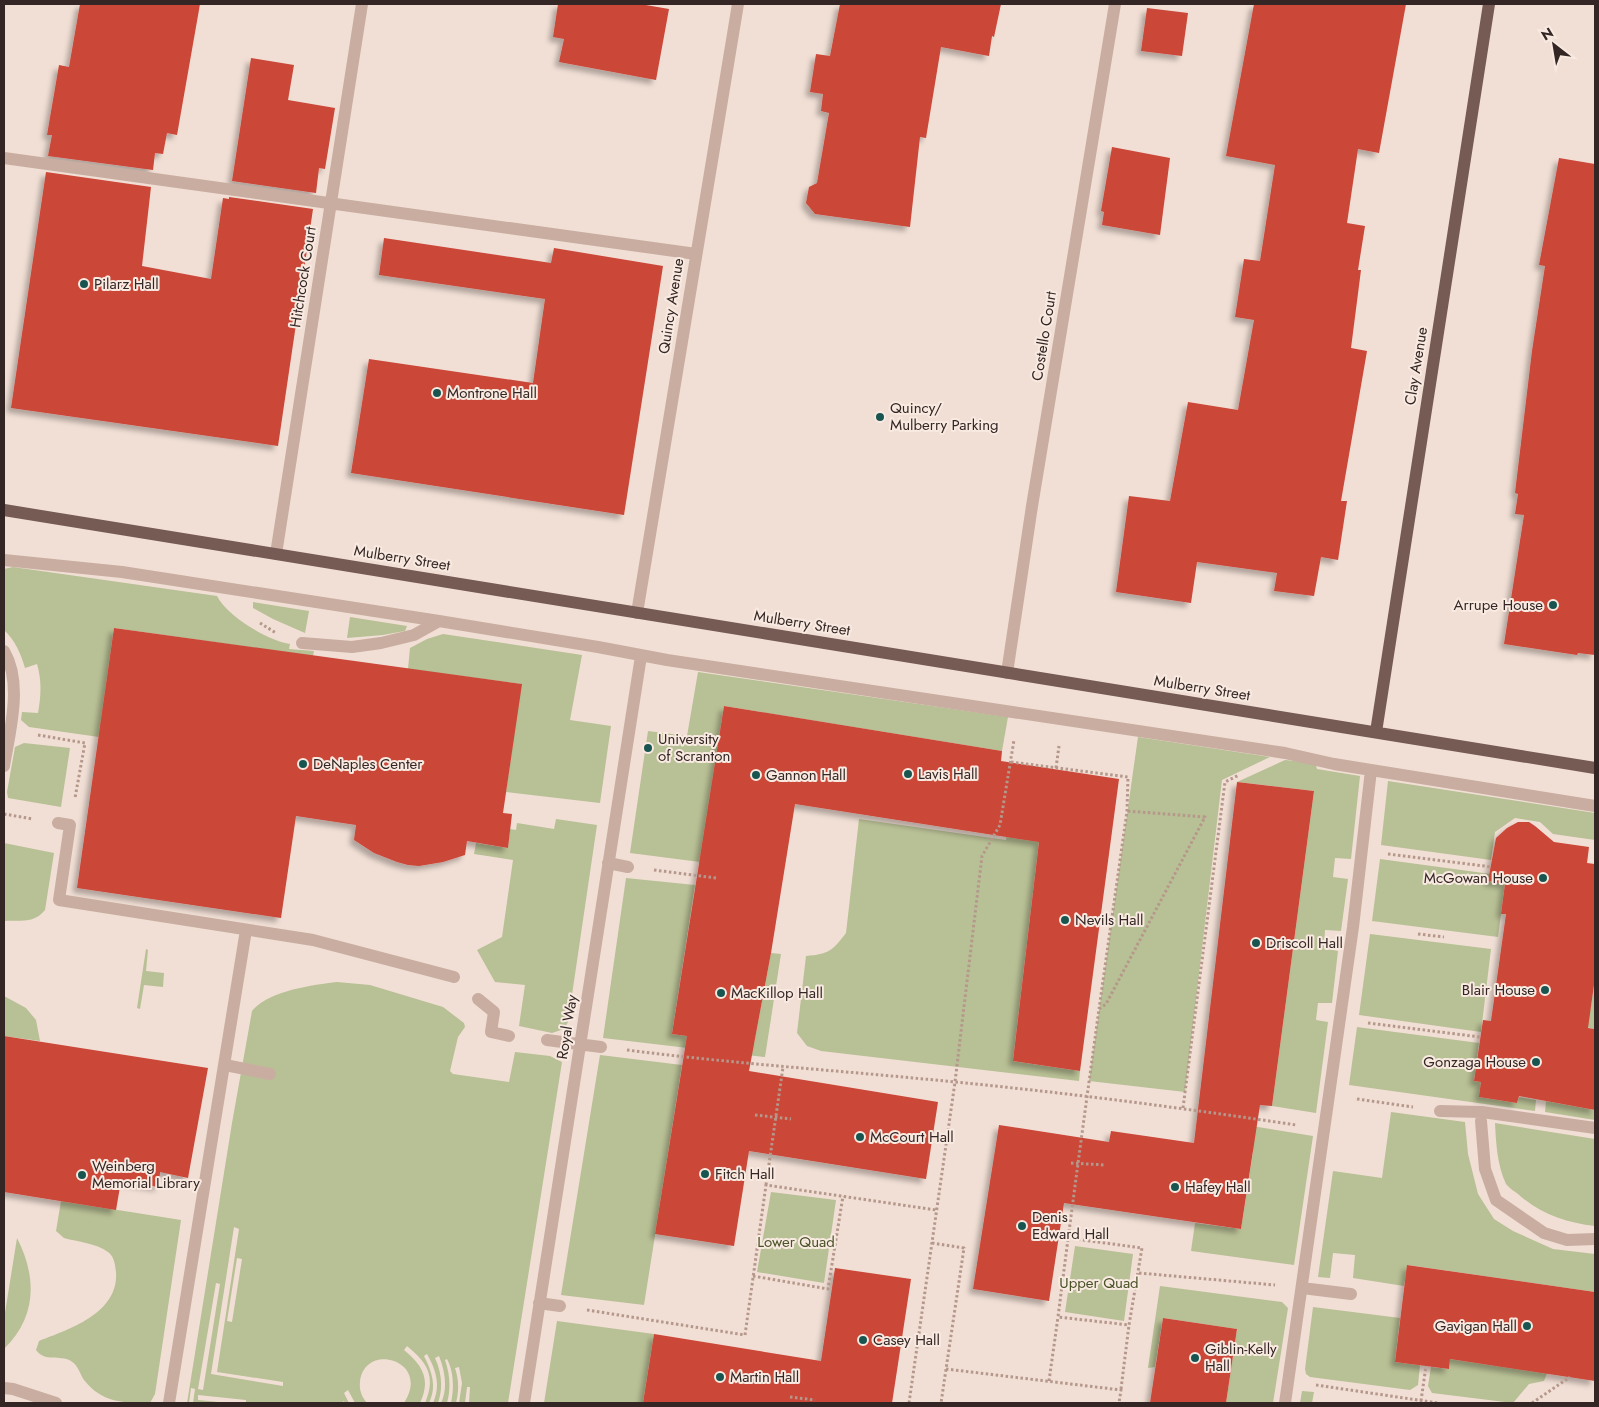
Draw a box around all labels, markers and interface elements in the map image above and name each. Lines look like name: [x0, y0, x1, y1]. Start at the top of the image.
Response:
north arrow: [1529, 20, 1579, 70]
text: N: [1537, 22, 1557, 45]
street label: Hitchcock Court: [284, 225, 322, 329]
street label: Quincy Avenue: [653, 256, 689, 355]
place label: Pilarz Hall: [94, 273, 159, 295]
marker: Pilarz Hall: [78, 278, 90, 290]
street label: Costello Court: [1026, 289, 1062, 382]
street label: Clay Avenue: [1399, 325, 1433, 407]
place label: Montrone Hall: [447, 382, 537, 404]
marker: Montrone Hall: [431, 387, 443, 399]
place label: Quincy/ Mulberry Parking: [890, 397, 999, 436]
marker: Quincy/ Mulberry Parking: [874, 411, 886, 423]
street label: Mulberry Street: [352, 540, 452, 577]
place label: Arrupe House: [1454, 594, 1543, 616]
marker: Arrupe House: [1547, 599, 1559, 611]
street label: Mulberry Street: [752, 605, 852, 642]
street label: Mulberry Street: [1152, 670, 1252, 707]
place label: University of Scranton: [658, 728, 730, 767]
marker: University of Scranton: [642, 742, 654, 754]
place label: DeNaples Center: [313, 753, 423, 775]
marker: DeNaples Center: [297, 758, 309, 770]
place label: Lavis Hall: [918, 763, 978, 785]
place label: Gannon Hall: [766, 764, 846, 786]
marker: Lavis Hall: [902, 768, 914, 780]
marker: Gannon Hall: [750, 769, 762, 781]
place label: McGowan House: [1424, 867, 1533, 889]
marker: McGowan House: [1537, 872, 1549, 884]
place label: Nevils Hall: [1075, 909, 1143, 931]
marker: Nevils Hall: [1059, 914, 1071, 926]
place label: Driscoll Hall: [1266, 932, 1343, 954]
marker: Driscoll Hall: [1250, 937, 1262, 949]
place label: Blair House: [1462, 979, 1535, 1001]
place label: MacKillop Hall: [731, 982, 823, 1004]
marker: Blair House: [1539, 984, 1551, 996]
marker: MacKillop Hall: [715, 987, 727, 999]
street label: Royal Way: [551, 993, 583, 1061]
place label: Gonzaga House: [1423, 1051, 1526, 1073]
marker: Gonzaga House: [1530, 1056, 1542, 1068]
place label: McCourt Hall: [870, 1126, 954, 1148]
marker: McCourt Hall: [854, 1131, 866, 1143]
place label: Weinberg Memorial Library: [92, 1155, 200, 1194]
place label: Fitch Hall: [715, 1163, 774, 1185]
marker: Fitch Hall: [699, 1168, 711, 1180]
marker: Weinberg Memorial Library: [76, 1169, 88, 1181]
place label: Hafey Hall: [1185, 1176, 1251, 1198]
marker: Hafey Hall: [1169, 1181, 1181, 1193]
place label: Denis Edward Hall: [1032, 1206, 1109, 1245]
marker: Denis Edward Hall: [1016, 1220, 1028, 1232]
park label: Lower Quad: [757, 1231, 835, 1253]
park label: Upper Quad: [1059, 1272, 1139, 1294]
place label: Gavigan Hall: [1435, 1315, 1517, 1337]
marker: Gavigan Hall: [1521, 1320, 1533, 1332]
place label: Casey Hall: [873, 1329, 940, 1351]
marker: Casey Hall: [857, 1334, 869, 1346]
place label: Giblin-Kelly Hall: [1205, 1338, 1277, 1377]
marker: Giblin-Kelly Hall: [1189, 1352, 1201, 1364]
place label: Martin Hall: [730, 1366, 799, 1388]
marker: Martin Hall: [714, 1371, 726, 1383]

